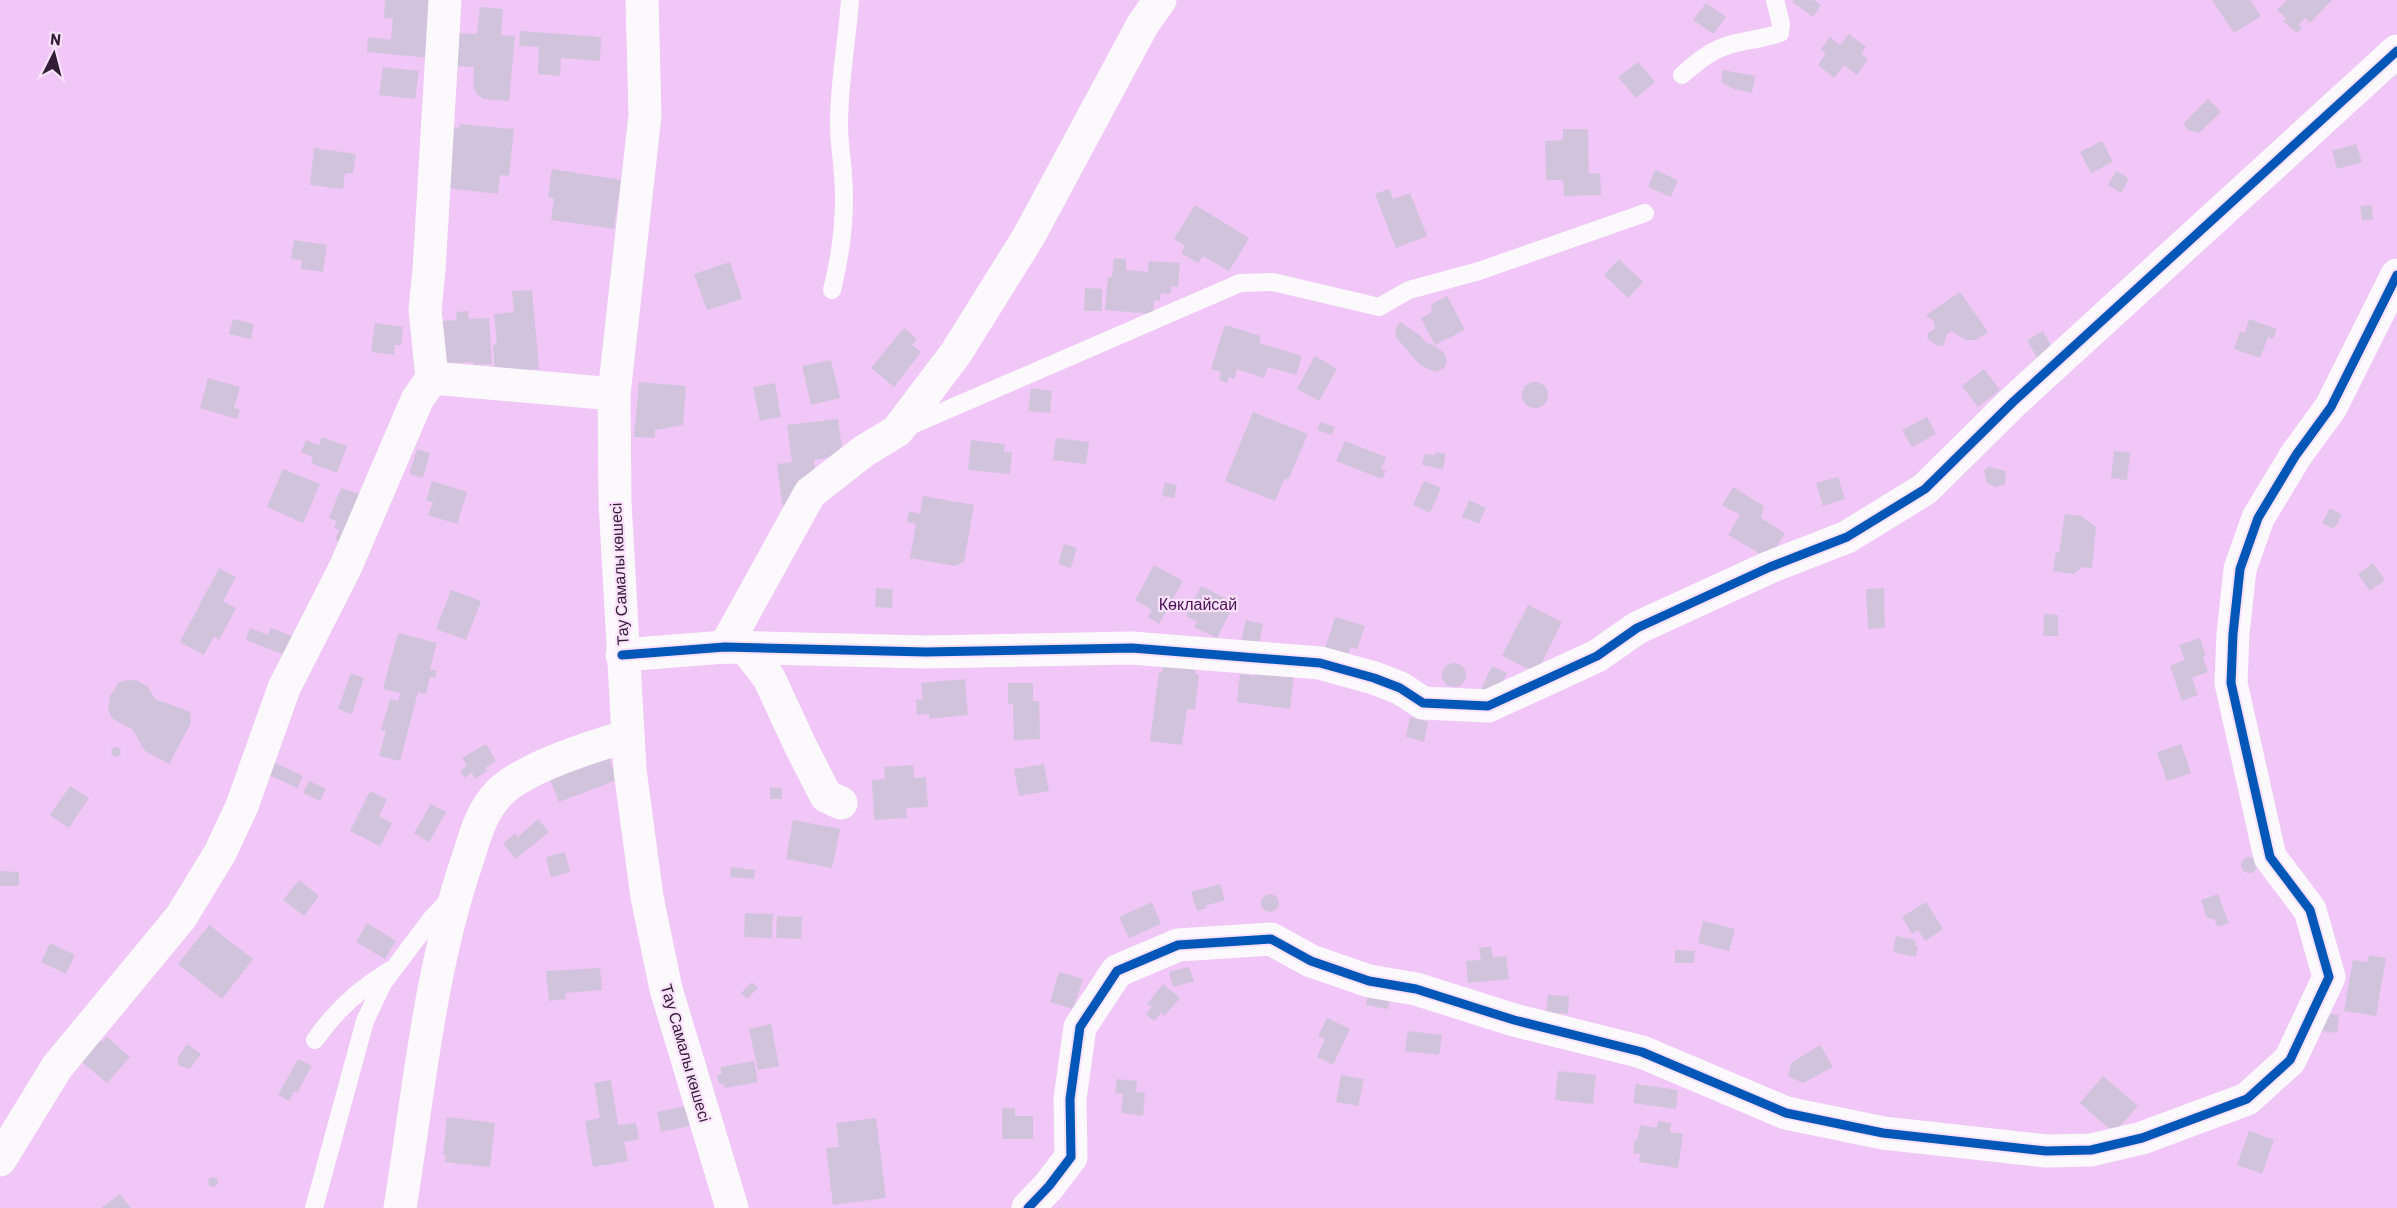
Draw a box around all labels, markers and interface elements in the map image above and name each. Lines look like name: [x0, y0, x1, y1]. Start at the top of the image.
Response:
north arrow: [24, 24, 84, 84]
text: N: [49, 29, 62, 49]
street label: Тау Самалы көшесі: [605, 502, 632, 646]
park label: Көклайсай: [1159, 594, 1237, 613]
street label: Тау Самалы көшесі: [658, 982, 715, 1124]

